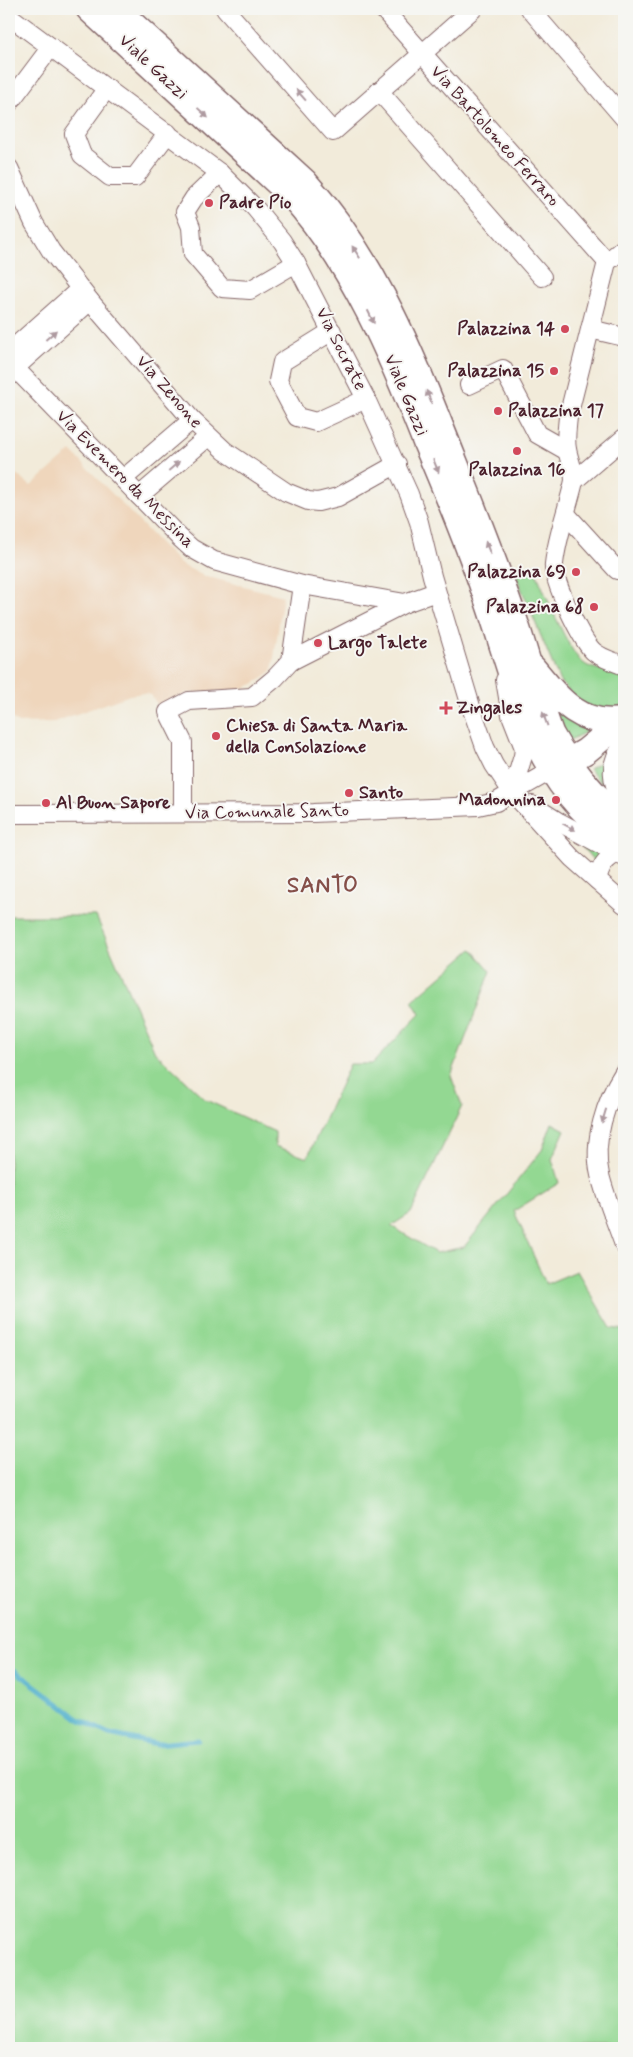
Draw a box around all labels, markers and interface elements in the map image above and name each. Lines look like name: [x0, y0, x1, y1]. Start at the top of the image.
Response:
street label: Viale Gazzi: [113, 29, 193, 105]
street label: Via Bartolomeo Ferraro: [425, 60, 565, 212]
one-way arrow: [295, 90, 307, 102]
one-way arrow: [196, 107, 208, 119]
place label: Padre Pio: [219, 191, 292, 215]
marker: Padre Pio: [203, 197, 215, 209]
one-way arrow: [352, 245, 361, 258]
street label: Via Socrate: [310, 303, 372, 395]
one-way arrow: [367, 310, 375, 325]
place label: Palazzina 14: [457, 317, 555, 341]
marker: Palazzina 14: [559, 323, 571, 335]
one-way arrow: [45, 330, 58, 341]
street label: Via Zenone: [130, 350, 208, 434]
street label: Viale Gazzi: [378, 350, 434, 440]
place label: Palazzina 15: [448, 359, 544, 383]
marker: Palazzina 15: [548, 365, 560, 377]
one-way arrow: [424, 390, 432, 404]
place label: Palazzina 17: [508, 399, 604, 423]
street label: Via Evemero da Messina: [50, 404, 200, 554]
marker: Palazzina 17: [492, 405, 504, 417]
marker: Palazzina 16: [511, 445, 523, 457]
place label: Palazzina 16: [469, 458, 565, 482]
one-way arrow: [432, 459, 440, 474]
one-way arrow: [167, 461, 180, 472]
one-way arrow: [484, 540, 492, 555]
place label: Palazzina 69: [467, 560, 566, 584]
marker: Palazzina 69: [570, 566, 582, 578]
place label: Palazzina 68: [486, 595, 584, 619]
marker: Palazzina 68: [588, 601, 600, 613]
place label: Largo Talete: [328, 631, 427, 657]
marker: Largo Talete: [312, 637, 324, 649]
place label: Zingales: [456, 696, 522, 722]
marker: Zingales: [440, 702, 452, 714]
one-way arrow: [541, 711, 549, 726]
place label: Chiesa di Santa Maria della Consolazione: [226, 714, 408, 759]
marker: Chiesa di Santa Maria della Consolazione: [210, 730, 222, 742]
place label: Santo: [359, 781, 403, 805]
marker: Santo: [343, 787, 355, 799]
place label: Madonnina: [458, 788, 546, 812]
place label: Al Buon Sapore: [56, 791, 171, 815]
marker: Madonnina: [550, 794, 562, 806]
marker: Al Buon Sapore: [40, 797, 52, 809]
street label: Via Comunale Santo: [185, 799, 349, 825]
one-way arrow: [561, 823, 576, 831]
district label: SANTO: [287, 872, 359, 900]
one-way arrow: [600, 1109, 608, 1124]

